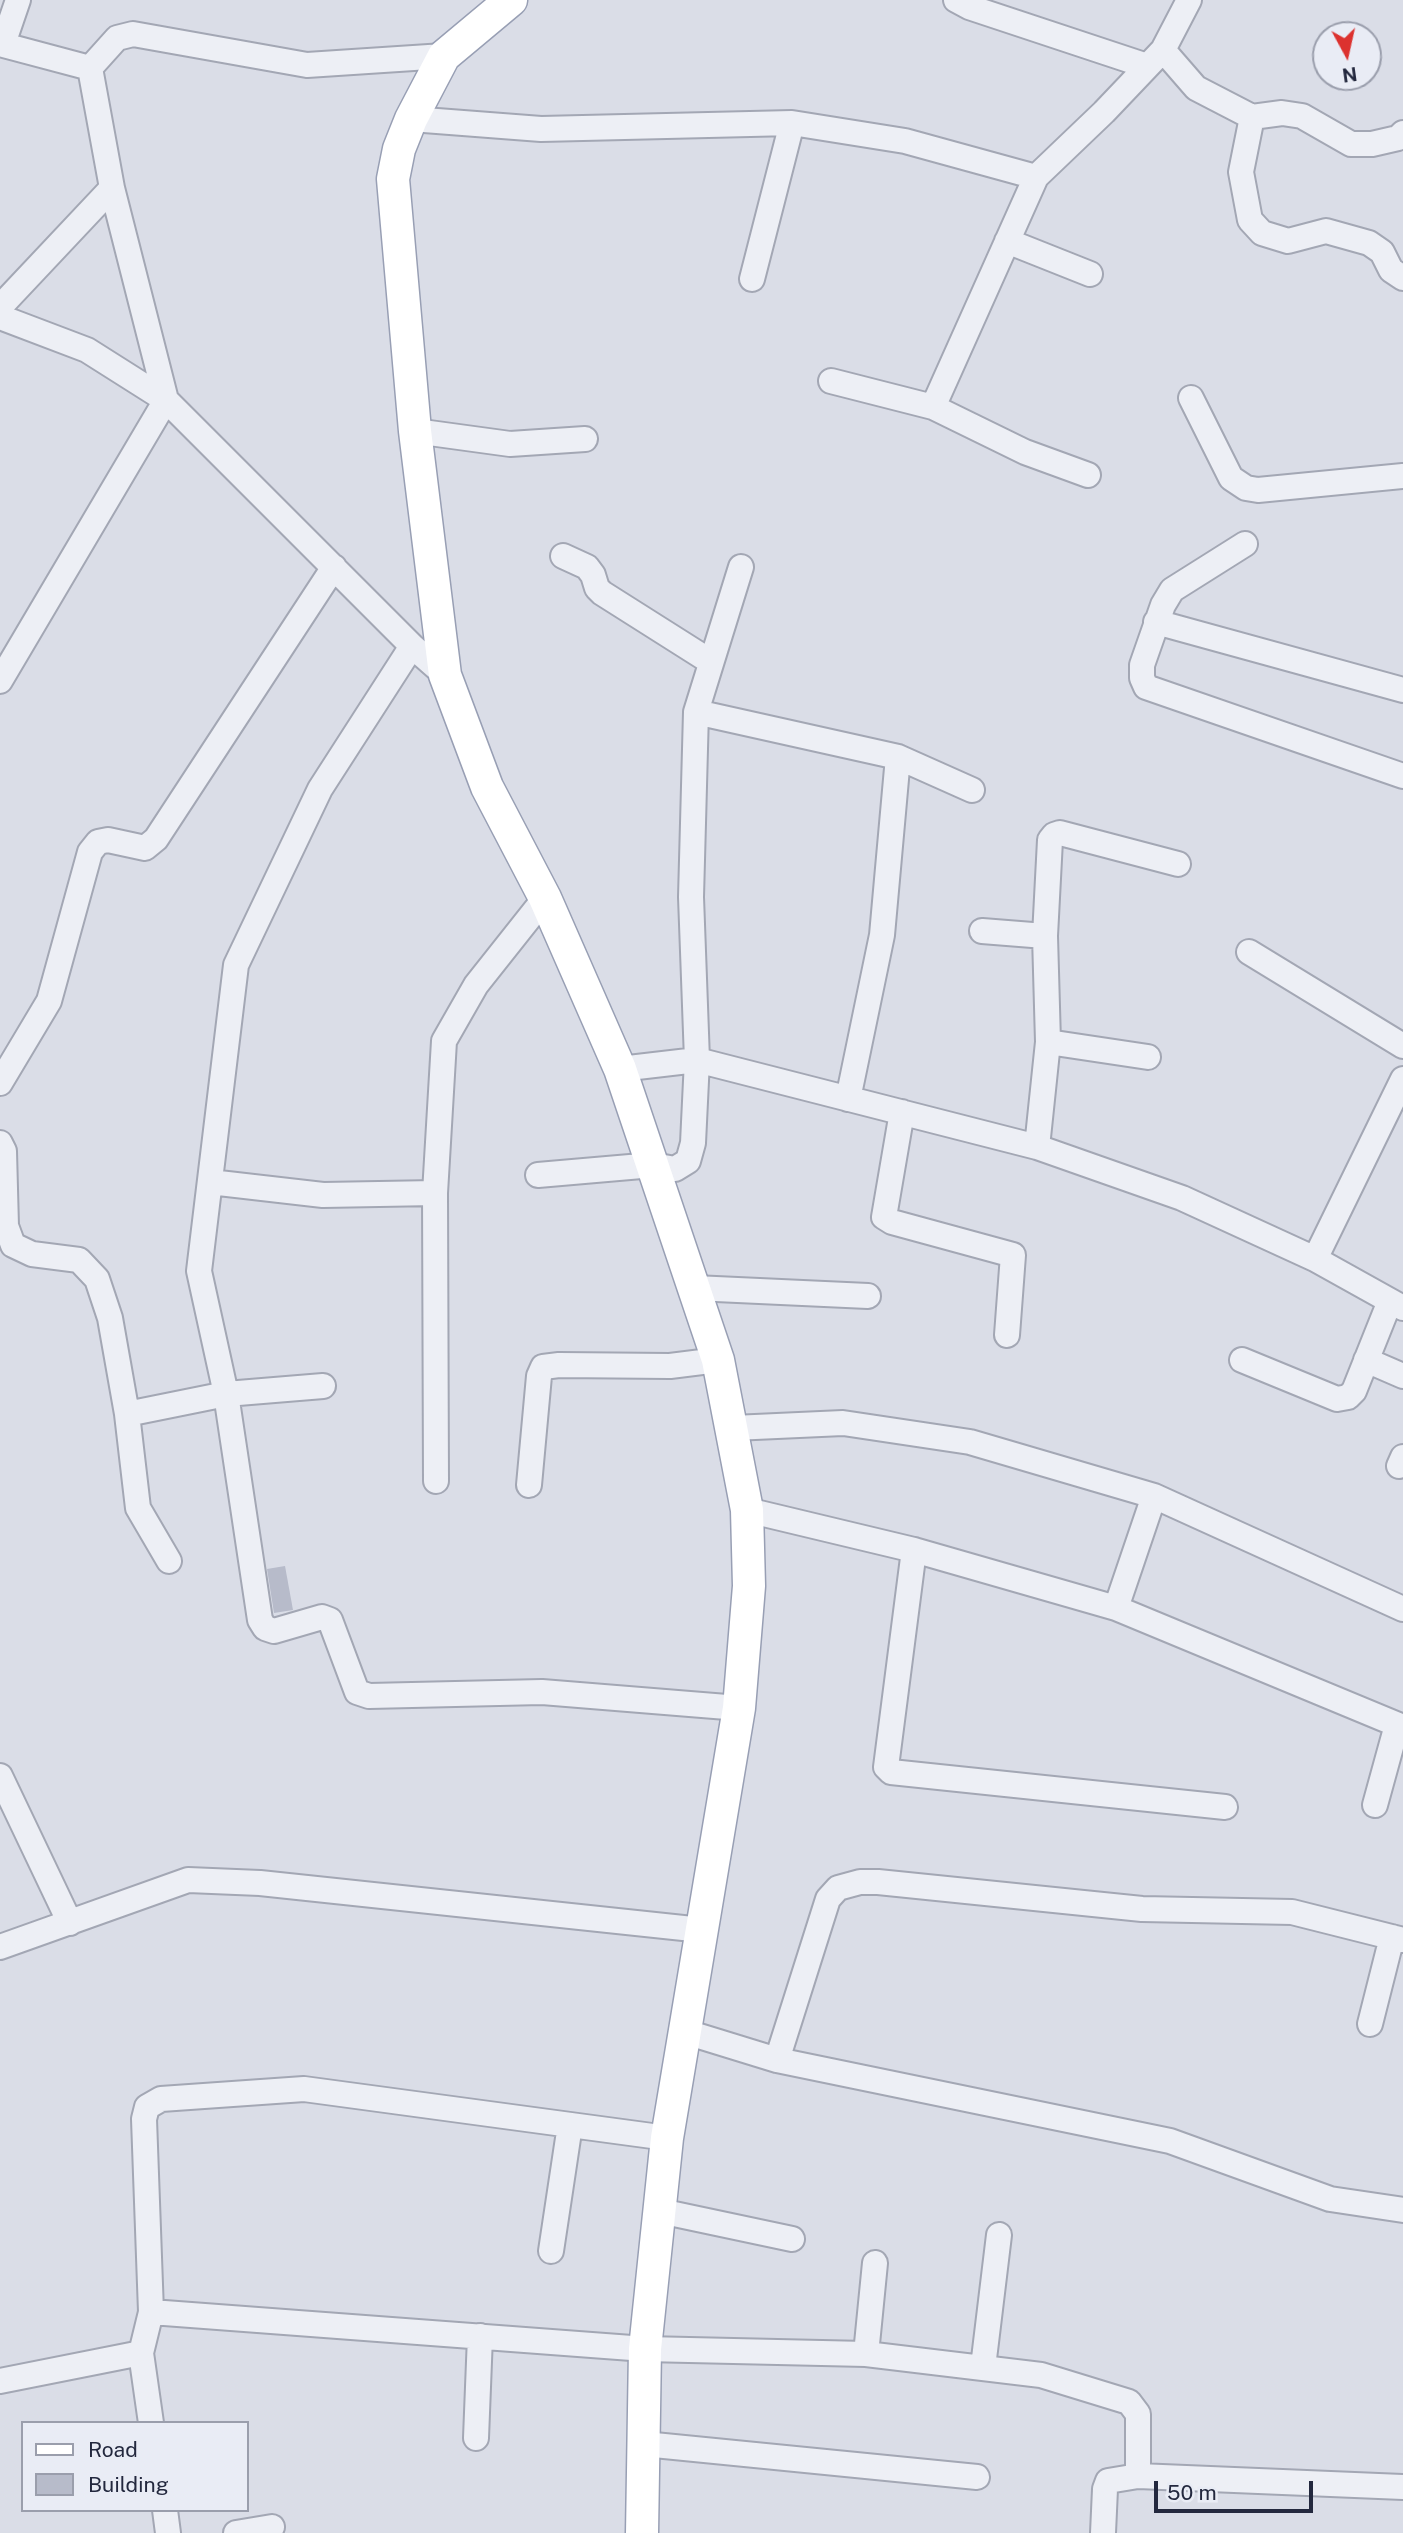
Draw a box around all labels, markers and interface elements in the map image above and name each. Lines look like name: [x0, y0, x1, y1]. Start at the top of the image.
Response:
north arrow: [1312, 21, 1382, 91]
text: N: [1341, 63, 1359, 87]
legend: [21, 2421, 248, 2512]
text: Road: [88, 2437, 138, 2462]
scale bar: [1158, 2466, 1317, 2510]
text: Building: [88, 2472, 169, 2497]
text: 50 m: [1167, 2480, 1217, 2505]

